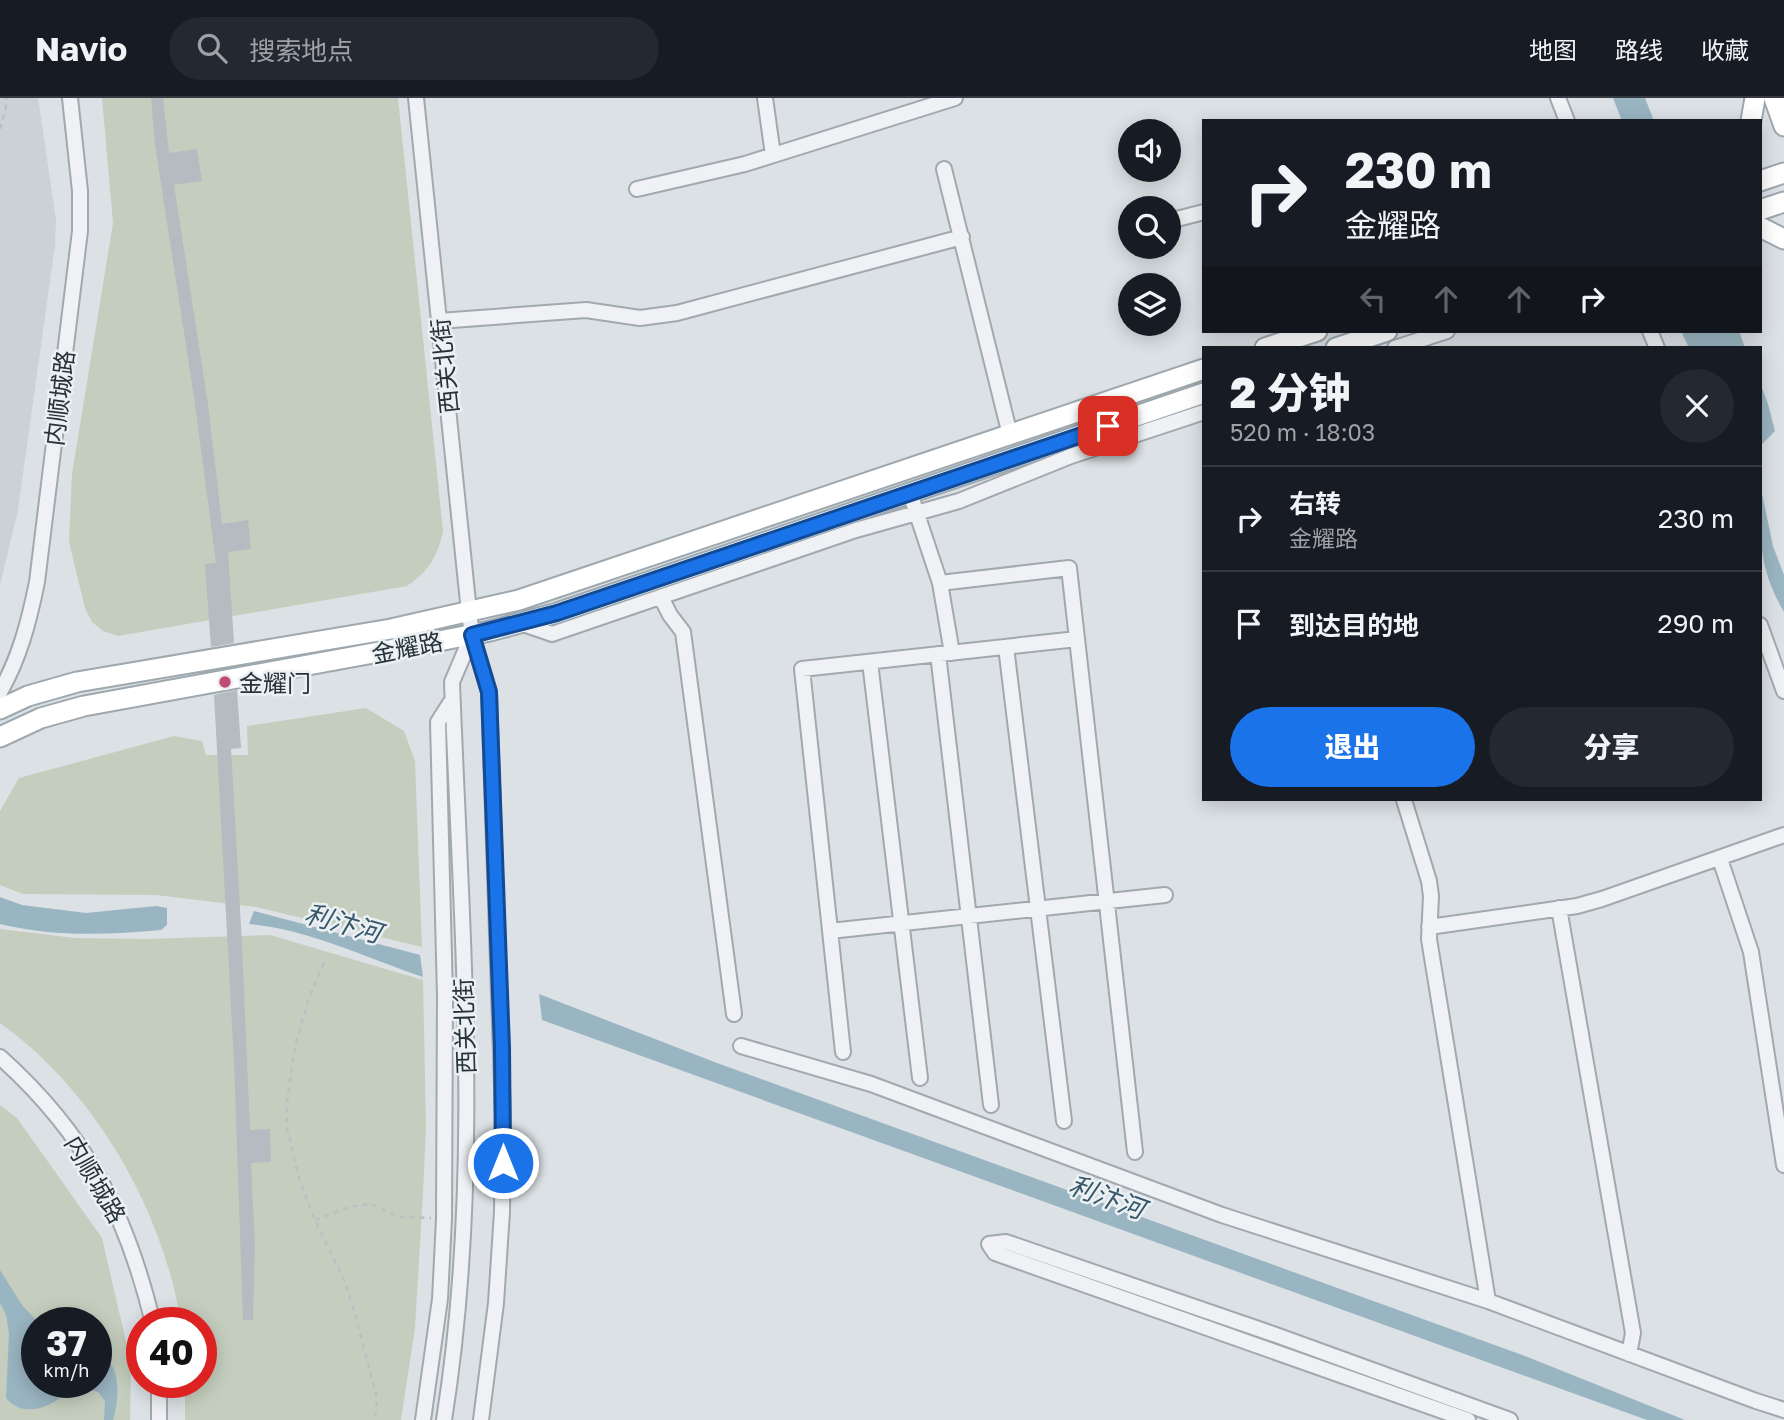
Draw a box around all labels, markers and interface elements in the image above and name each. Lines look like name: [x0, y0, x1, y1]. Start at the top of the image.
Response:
search box: [169, 17, 659, 80]
text: Navio: [35, 29, 127, 68]
icon: search: [193, 29, 231, 67]
text: 搜索地点: [249, 35, 353, 66]
text: 地图: [1529, 35, 1577, 64]
text: 路线: [1615, 35, 1663, 64]
text: 收藏: [1701, 35, 1749, 64]
map controls: [1118, 119, 1181, 336]
button: sound: [1118, 119, 1181, 182]
text: 230 m: [1345, 140, 1492, 199]
icon: right: [1230, 147, 1321, 238]
button: search: [1118, 196, 1181, 259]
text: 金耀路: [1345, 206, 1441, 244]
button: layers: [1118, 273, 1181, 336]
icon: left: [1354, 280, 1392, 318]
icon: ahead: [1427, 280, 1465, 318]
icon: ahead: [1500, 280, 1538, 318]
icon: right: [1573, 280, 1611, 318]
street label: 西关北街: [425, 317, 463, 415]
street label: 内顺城路: [39, 349, 79, 447]
text: 2 分钟: [1230, 367, 1351, 417]
button: close: [1660, 369, 1734, 443]
pin: [1078, 396, 1138, 456]
icon: arrive: [1089, 407, 1127, 445]
text: 520 m · 18:03: [1230, 418, 1375, 446]
text: 右转: [1289, 488, 1341, 519]
icon: right: [1230, 500, 1268, 538]
text: 230 m: [1658, 503, 1734, 534]
text: 金耀路: [1289, 524, 1358, 552]
icon: arrive: [1230, 605, 1268, 643]
text: 290 m: [1658, 608, 1734, 639]
text: 到达目的地: [1289, 610, 1419, 641]
street label: 金耀路: [369, 626, 445, 668]
place label: 金耀门: [239, 668, 311, 697]
marker: 金耀门: [217, 674, 233, 690]
button: 退出: [1230, 707, 1475, 787]
button: 分享: [1489, 707, 1734, 787]
water label: 利汴河: [301, 897, 390, 950]
street label: 西关北街: [448, 978, 480, 1074]
position arrow: [466, 1126, 540, 1200]
street label: 内顺城路: [59, 1130, 133, 1228]
water label: 利汴河: [1065, 1169, 1154, 1227]
speed limit sign: 40: [126, 1307, 217, 1398]
text: 37: [46, 1322, 87, 1364]
text: km/h: [44, 1359, 89, 1381]

